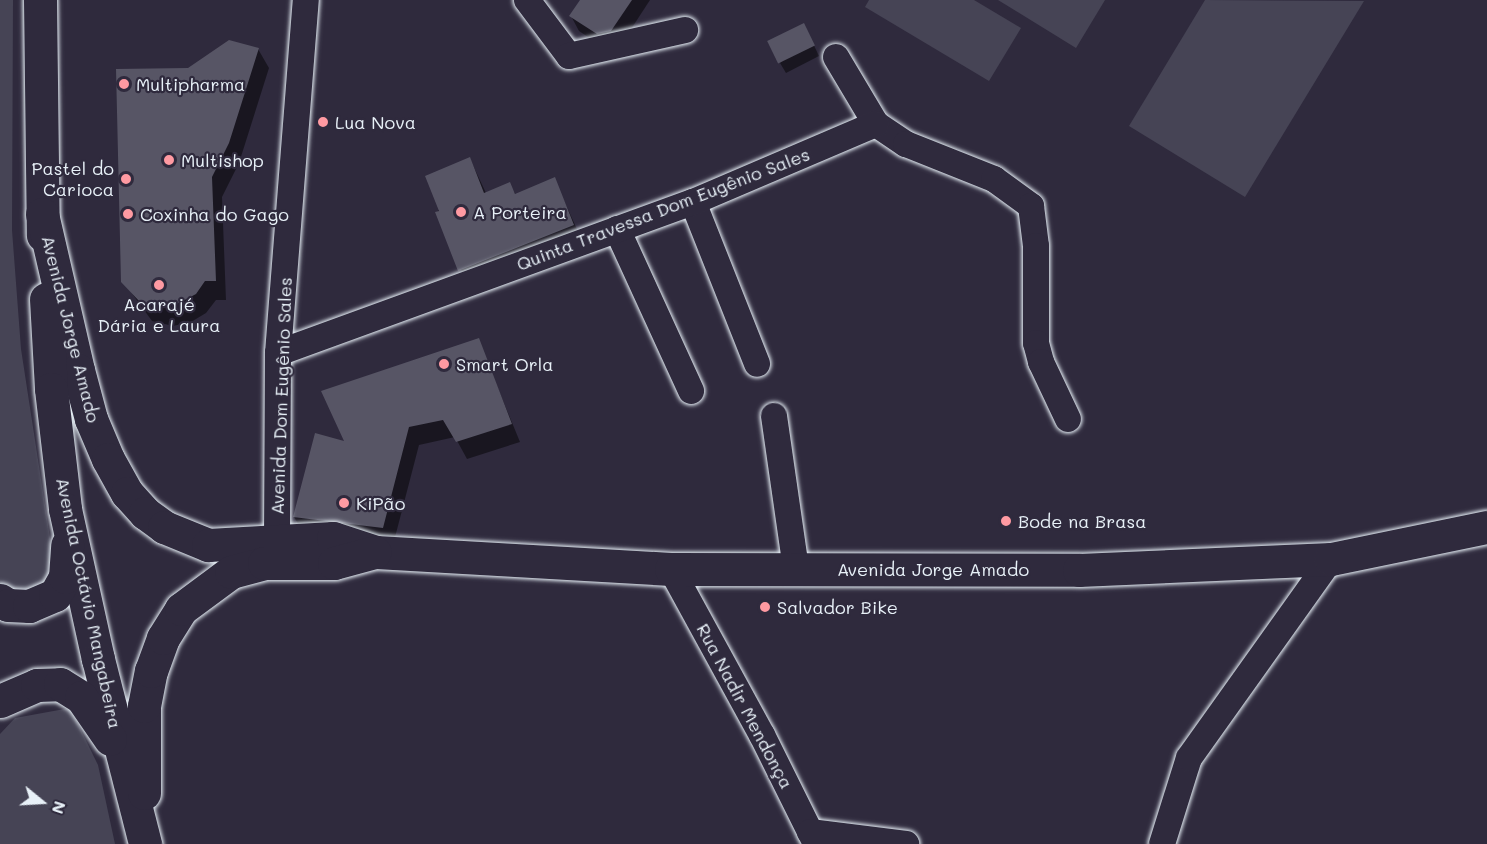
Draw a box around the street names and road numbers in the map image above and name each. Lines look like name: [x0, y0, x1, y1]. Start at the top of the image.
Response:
street label: Quinta Travessa Dom Eugênio Sales: [513, 143, 813, 275]
street label: Avenida Jorge Amado: [37, 233, 105, 425]
street label: Avenida Dom Eugênio Sales: [266, 277, 296, 515]
street label: Avenida Octávio Mangabeira: [52, 475, 126, 731]
street label: Avenida Jorge Amado: [837, 558, 1029, 580]
street label: Rua Nadir Mendonça: [692, 620, 798, 792]

